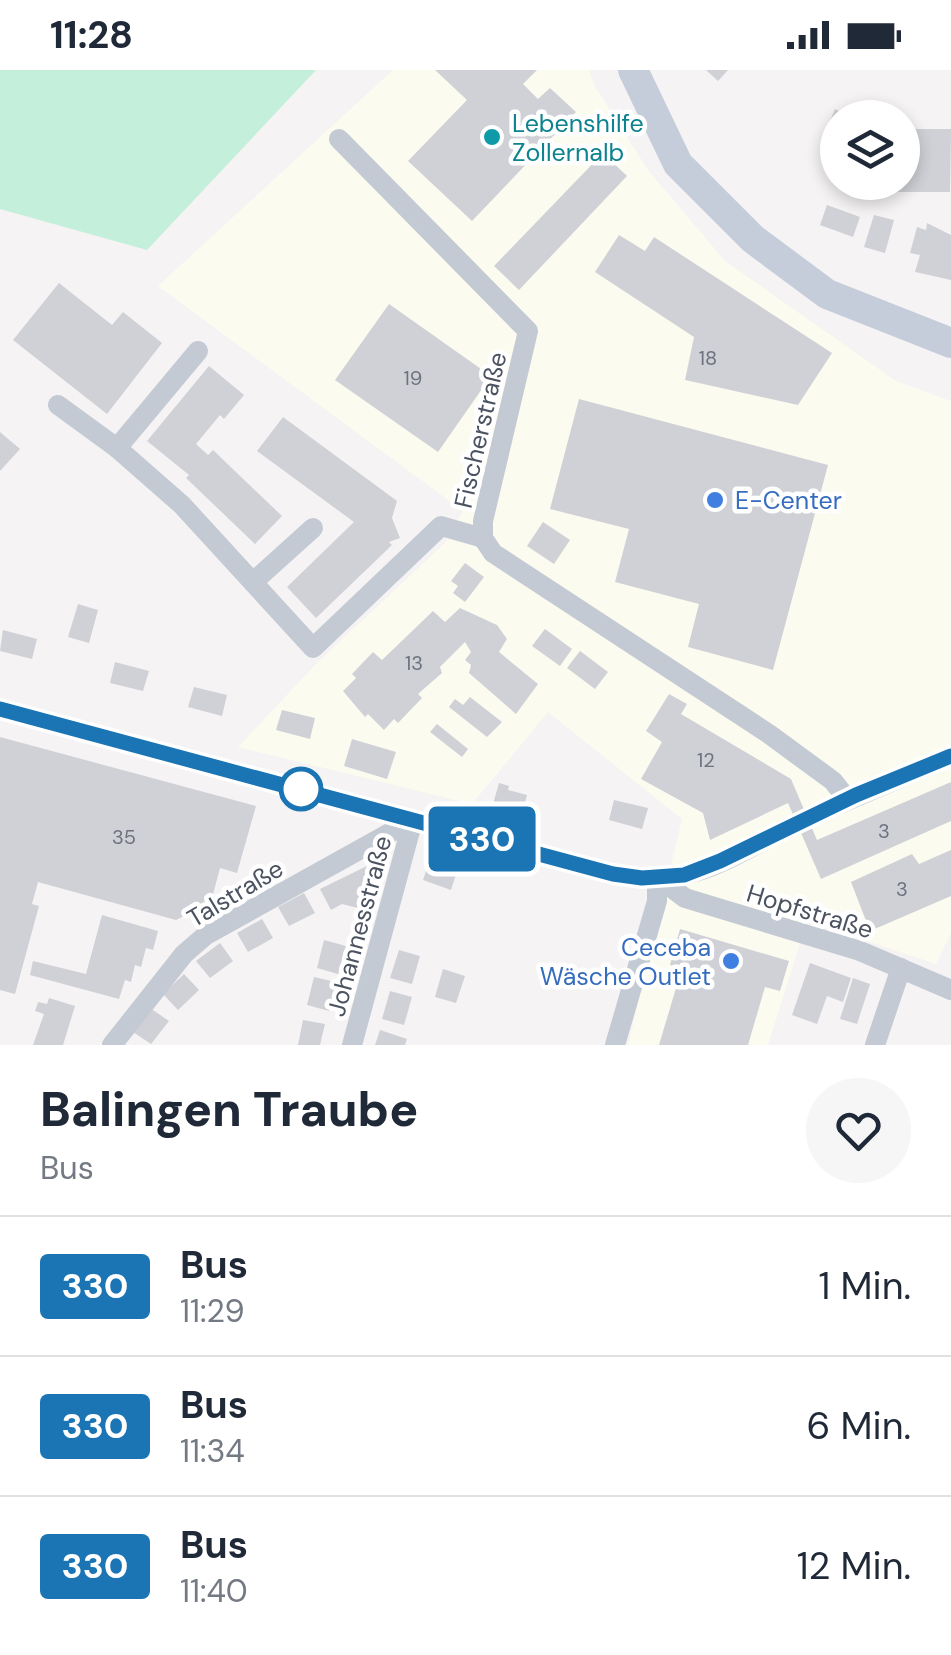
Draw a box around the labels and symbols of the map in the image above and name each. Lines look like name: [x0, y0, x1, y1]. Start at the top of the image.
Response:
place label: Lebenshilfe Zollernalb: [512, 107, 644, 169]
marker: Lebenshilfe Zollernalb: [481, 126, 503, 148]
house number: 18: [699, 345, 717, 371]
street label: Fischerstraße: [447, 349, 514, 511]
house number: 19: [404, 365, 422, 391]
place label: E-Center: [735, 484, 842, 517]
marker: E-Center: [704, 489, 726, 511]
house number: 13: [405, 650, 423, 676]
house number: 12: [697, 747, 715, 773]
unlabelled marker: [280, 768, 322, 810]
line badge: 330: [424, 806, 540, 872]
house number: 3: [878, 818, 890, 844]
house number: 35: [112, 824, 136, 850]
street label: Johannesstraße: [319, 832, 399, 1020]
street label: Talstraße: [181, 852, 289, 935]
house number: 3: [896, 876, 908, 902]
street label: Hopfstraße: [743, 877, 877, 946]
place label: Ceceba Wäsche Outlet: [540, 931, 711, 993]
marker: Ceceba Wäsche Outlet: [720, 950, 742, 972]

